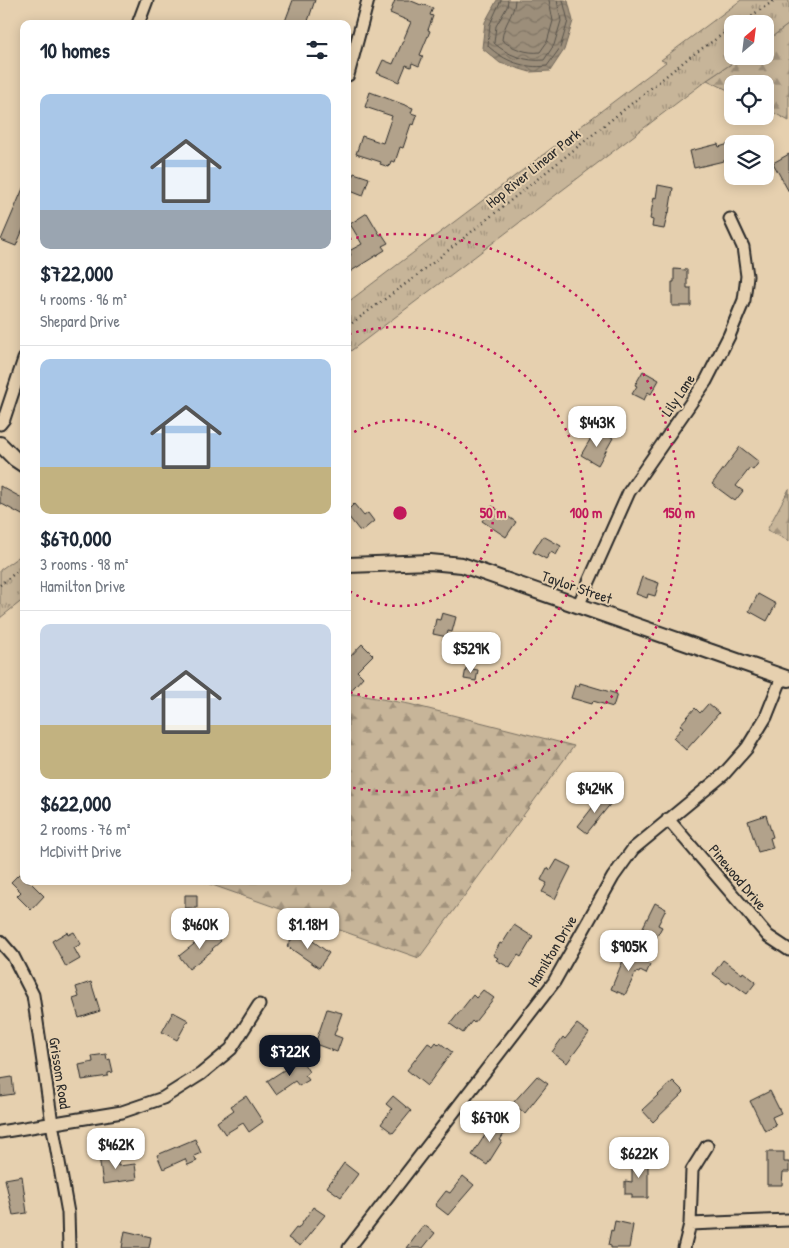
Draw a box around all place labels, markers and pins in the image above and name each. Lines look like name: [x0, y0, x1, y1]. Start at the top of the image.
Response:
pin: $443K: [562, 406, 632, 448]
centre of rings: [391, 504, 409, 522]
pin: $529K: [436, 632, 506, 674]
pin: $424K: [560, 772, 630, 814]
pin: $460K: [165, 908, 235, 950]
pin: $1.18M: [267, 908, 349, 950]
pin: $905K: [594, 930, 664, 972]
pin: $722K: [255, 1034, 325, 1077]
pin: $670K: [455, 1100, 525, 1143]
pin: $462K: [81, 1128, 151, 1170]
pin: $622K: [604, 1136, 674, 1179]

